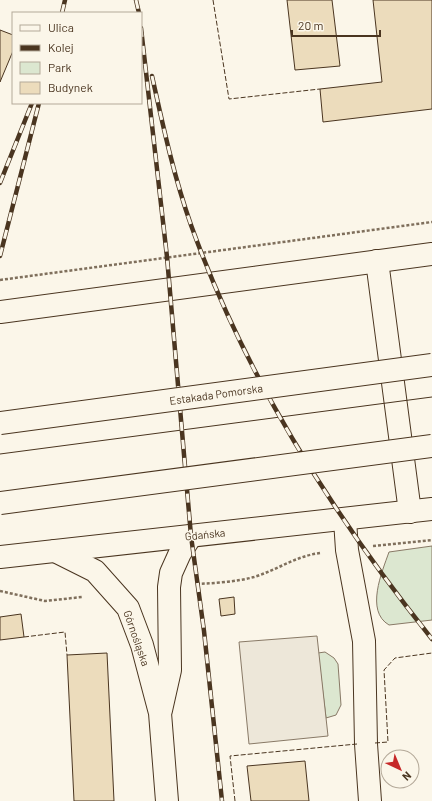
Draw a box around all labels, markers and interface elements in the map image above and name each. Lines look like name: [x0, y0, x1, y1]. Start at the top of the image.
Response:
legend: [12, 12, 142, 104]
scale bar: [292, 12, 380, 38]
text: 20 m: [298, 18, 324, 32]
text: Ulica: [48, 20, 74, 34]
text: Kolej: [48, 40, 74, 54]
text: Park: [48, 60, 72, 74]
text: Budynek: [48, 80, 93, 94]
street label: Estakada Pomorska: [169, 381, 263, 407]
street label: Gdańska: [184, 525, 226, 543]
street label: Górnośląska: [121, 608, 153, 668]
north arrow: [380, 749, 420, 789]
text: N: [400, 769, 414, 784]

